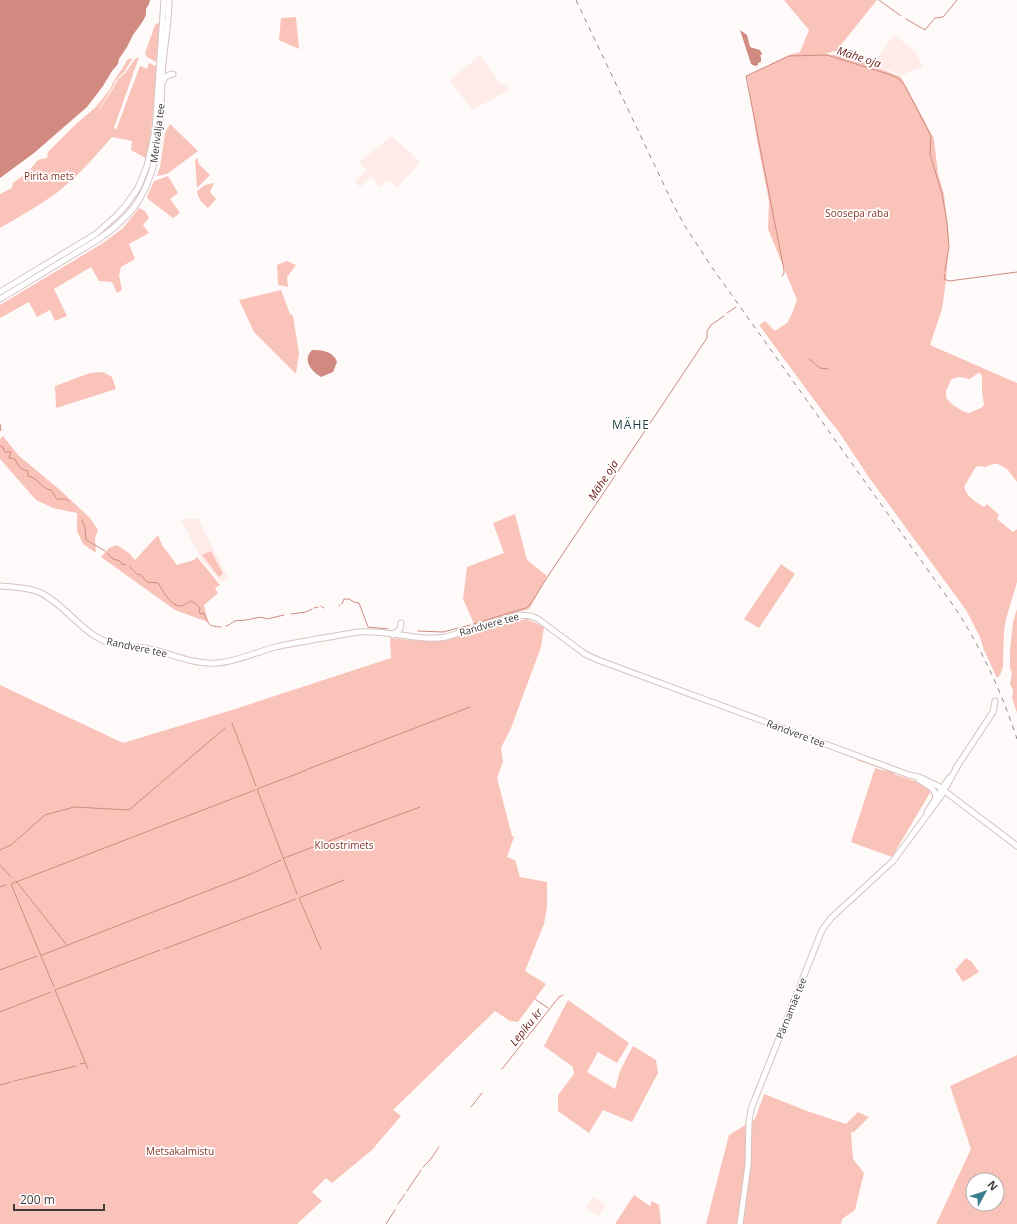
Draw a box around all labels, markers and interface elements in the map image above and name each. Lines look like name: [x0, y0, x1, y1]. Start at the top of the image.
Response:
water label: Mähe oja: [835, 42, 883, 71]
street label: Merivälja tee: [146, 102, 168, 164]
park label: Pirita mets: [24, 169, 74, 183]
park label: Soosepa raba: [825, 206, 889, 220]
district label: MÄHE: [612, 416, 650, 433]
water label: Mähe oja: [584, 457, 621, 503]
street label: Randvere tee: [457, 609, 521, 639]
street label: Randvere tee: [105, 634, 169, 660]
street label: Randvere tee: [765, 716, 828, 750]
park label: Kloostrimets: [315, 838, 374, 852]
street label: Pärnamäe tee: [772, 975, 810, 1041]
water label: Lepiku kr: [506, 1004, 546, 1049]
park label: Metsakalmistu: [146, 1144, 214, 1158]
north arrow: [965, 1172, 1005, 1212]
text: N: [984, 1177, 1002, 1194]
scale bar: [14, 1186, 104, 1212]
text: 200 m: [20, 1191, 55, 1208]

